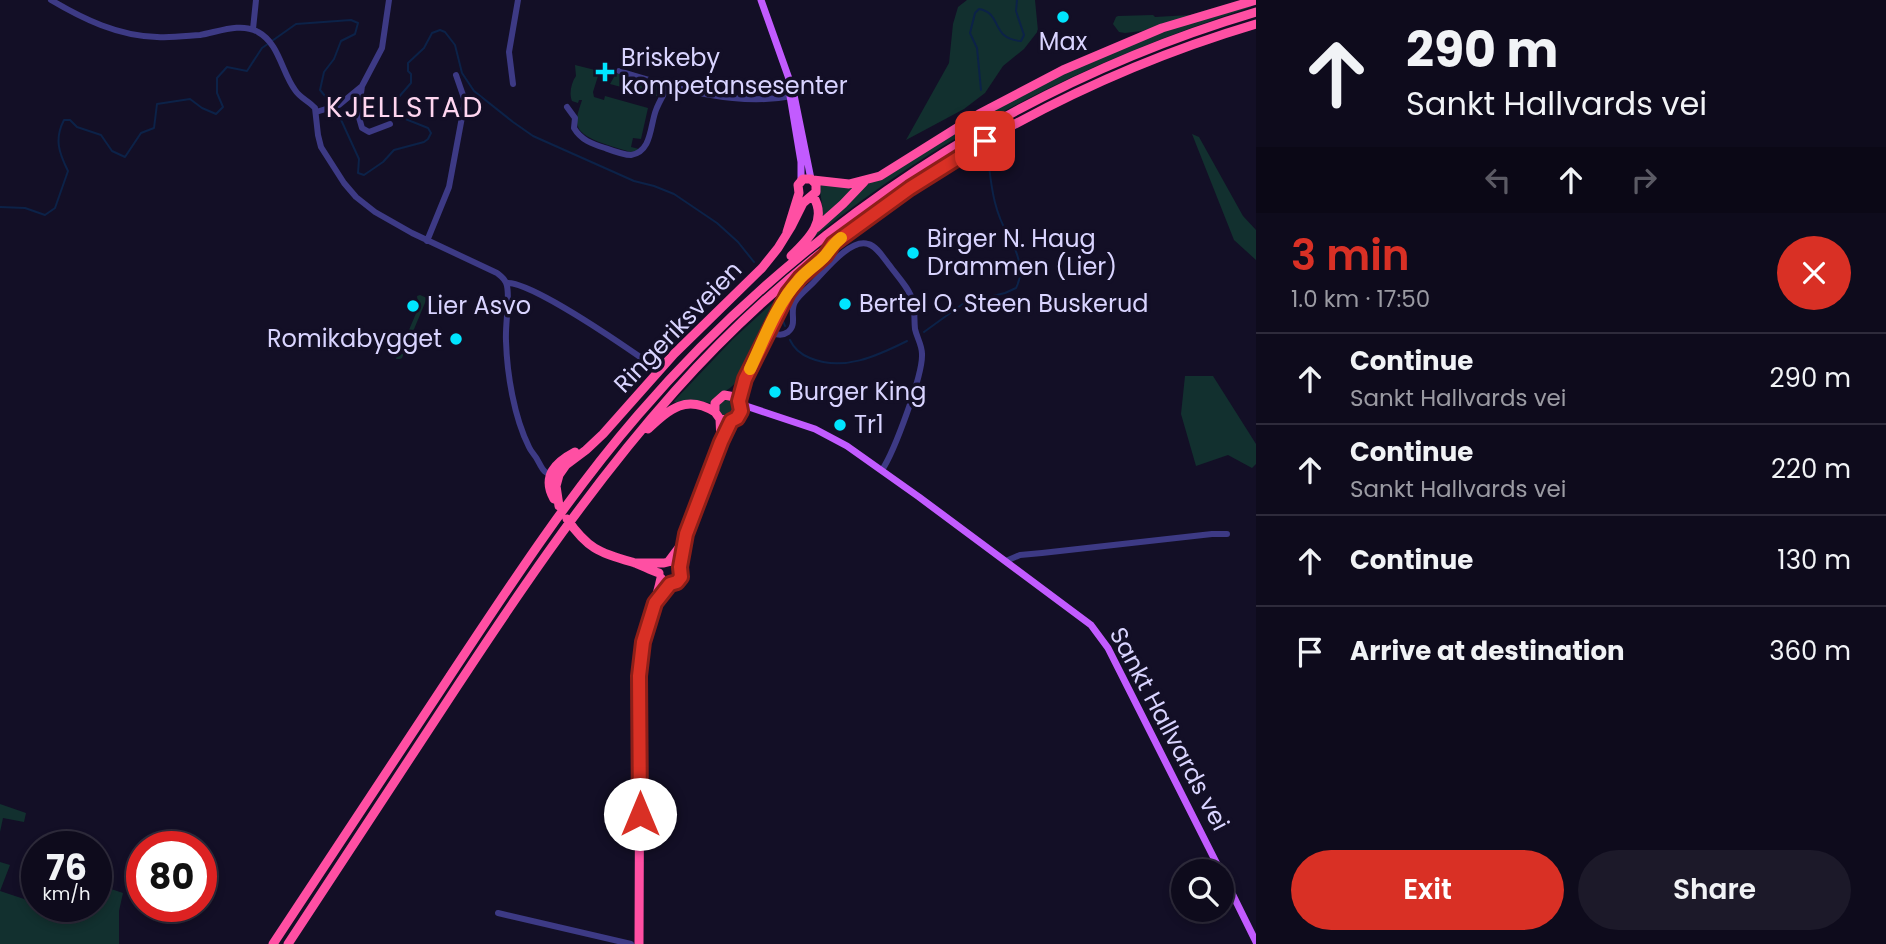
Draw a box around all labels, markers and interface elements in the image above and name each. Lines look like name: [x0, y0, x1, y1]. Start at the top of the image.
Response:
marker: Max: [1055, 9, 1071, 25]
text: 290 m: [1406, 16, 1558, 84]
place label: Max: [1039, 25, 1088, 58]
icon: ahead: [1291, 28, 1382, 119]
place label: Briskeby kompetansesenter: [621, 41, 848, 102]
marker: Briskeby kompetansesenter: [595, 62, 615, 82]
text: Sankt Hallvards vei: [1406, 81, 1707, 126]
district label: KJELLSTAD: [326, 88, 484, 127]
pin: [955, 111, 1015, 171]
icon: arrive: [966, 122, 1004, 160]
icon: left: [1479, 161, 1517, 199]
icon: ahead: [1552, 161, 1590, 199]
icon: right: [1625, 161, 1663, 199]
place label: Birger N. Haug Drammen (Lier): [927, 222, 1117, 283]
text: 3 min: [1291, 226, 1410, 285]
button: close: [1777, 236, 1851, 310]
marker: Birger N. Haug Drammen (Lier): [905, 245, 921, 261]
street label: Ringeriksveien: [606, 254, 749, 400]
text: 1.0 km · 17:50: [1291, 283, 1430, 315]
place label: Bertel O. Steen Buskerud: [859, 287, 1149, 320]
place label: Lier Asvo: [427, 289, 531, 322]
marker: Bertel O. Steen Buskerud: [837, 296, 853, 312]
marker: Lier Asvo: [405, 298, 421, 314]
place label: Romikabygget: [267, 322, 442, 355]
marker: Romikabygget: [448, 331, 464, 347]
text: Continue: [1350, 343, 1473, 379]
icon: ahead: [1291, 360, 1329, 398]
text: 290 m: [1770, 360, 1851, 396]
place label: Burger King: [789, 375, 926, 408]
text: Sankt Hallvards vei: [1350, 382, 1566, 414]
marker: Burger King: [767, 384, 783, 400]
place label: Tr1: [854, 408, 884, 441]
marker: Tr1: [832, 417, 848, 433]
text: Continue: [1350, 434, 1473, 470]
icon: ahead: [1291, 451, 1329, 489]
text: 220 m: [1771, 451, 1851, 487]
text: Sankt Hallvards vei: [1350, 473, 1566, 505]
icon: ahead: [1291, 542, 1329, 580]
text: Continue: [1350, 542, 1473, 578]
text: 130 m: [1777, 542, 1851, 578]
street label: Sankt Hallvards vei: [1102, 621, 1237, 836]
icon: arrive: [1291, 633, 1329, 671]
text: Arrive at destination: [1350, 633, 1625, 669]
text: 360 m: [1769, 633, 1851, 669]
position arrow: [603, 777, 677, 851]
speed limit sign: 80: [126, 831, 217, 922]
text: 76: [46, 843, 87, 892]
button: Exit: [1291, 850, 1564, 930]
button: Share: [1578, 850, 1851, 930]
map controls: [1171, 859, 1234, 922]
button: search: [1171, 859, 1234, 922]
text: km/h: [43, 881, 90, 906]

